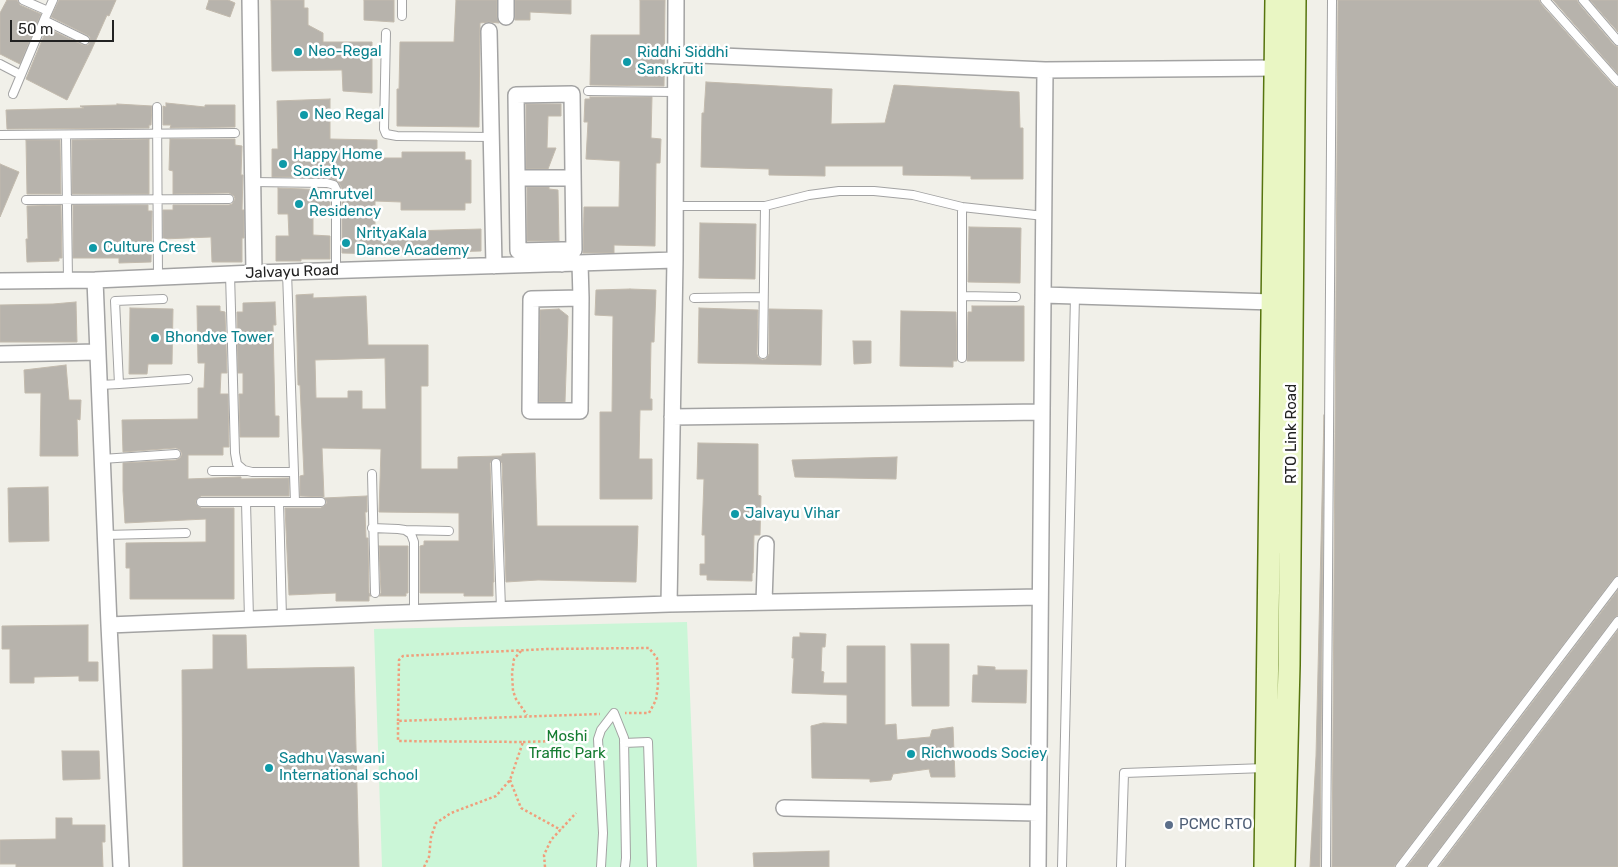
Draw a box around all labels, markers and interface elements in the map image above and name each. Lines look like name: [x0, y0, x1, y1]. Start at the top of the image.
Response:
scale bar: [12, 10, 116, 42]
text: 50 m: [18, 20, 53, 38]
place label: Neo-Regal: [308, 43, 382, 61]
place label: Riddhi Siddhi Sanskruti: [637, 44, 728, 79]
marker: Neo-Regal: [292, 46, 304, 58]
marker: Riddhi Siddhi Sanskruti: [621, 56, 633, 68]
place label: Neo Regal: [314, 106, 384, 124]
marker: Neo Regal: [298, 109, 310, 121]
place label: Happy Home Society: [293, 146, 383, 181]
marker: Happy Home Society: [277, 158, 289, 170]
place label: Amrutvel Residency: [309, 186, 381, 221]
marker: Amrutvel Residency: [293, 198, 305, 210]
place label: NrityaKala Dance Academy: [356, 225, 469, 260]
marker: NrityaKala Dance Academy: [340, 237, 352, 249]
place label: Culture Crest: [103, 239, 196, 257]
marker: Culture Crest: [87, 242, 99, 254]
street label: Jalvayu Road: [245, 261, 339, 283]
place label: Bhondve Tower: [165, 329, 272, 347]
marker: Bhondve Tower: [149, 332, 161, 344]
street label: RTO Link Road: [1283, 384, 1301, 484]
place label: Jalvayu Vihar: [745, 505, 840, 523]
marker: Jalvayu Vihar: [729, 508, 741, 520]
park label: Moshi Traffic Park: [528, 728, 606, 763]
place label: Richwoods Sociey: [921, 745, 1047, 763]
marker: Richwoods Sociey: [905, 748, 917, 760]
place label: Sadhu Vaswani International school: [279, 750, 418, 785]
marker: Sadhu Vaswani International school: [263, 762, 275, 774]
place label: PCMC RTO: [1179, 816, 1253, 834]
marker: PCMC RTO: [1163, 819, 1175, 831]

